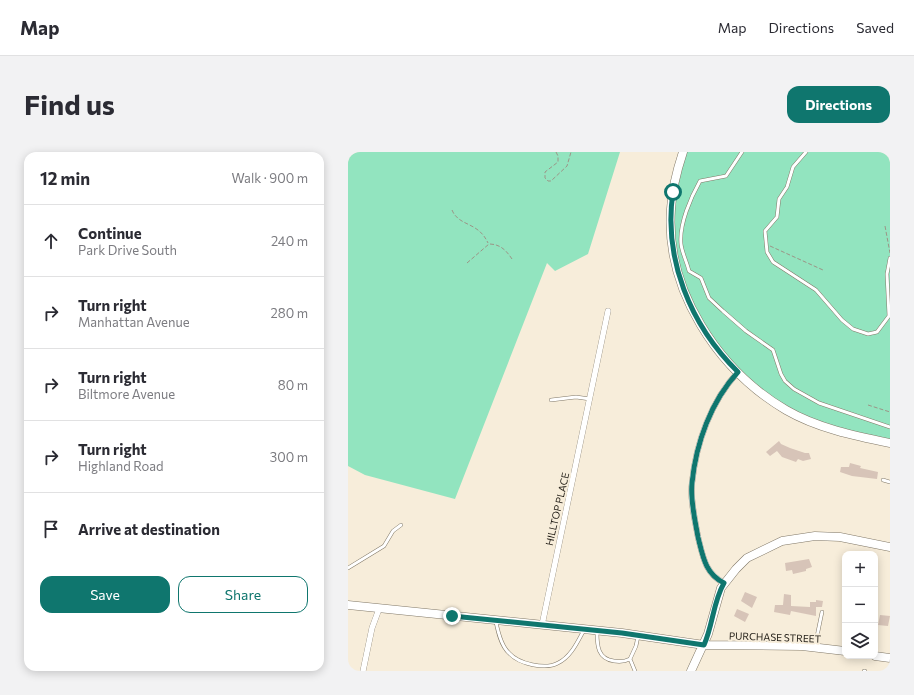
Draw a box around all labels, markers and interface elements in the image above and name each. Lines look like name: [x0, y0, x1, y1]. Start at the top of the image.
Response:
text: Map: [20, 16, 59, 39]
text: Map: [718, 19, 747, 36]
text: Directions: [769, 19, 834, 36]
text: Saved: [856, 19, 894, 36]
button: Directions: [787, 86, 890, 123]
text: Find us: [24, 87, 115, 121]
text: 12 min: [40, 168, 90, 189]
text: Walk · 900 m: [232, 170, 308, 186]
route start: [664, 183, 682, 201]
text: Continue: [78, 224, 142, 242]
icon: ahead: [40, 230, 62, 252]
text: 240 m: [271, 233, 308, 249]
text: Park Drive South: [78, 242, 177, 258]
text: Turn right: [78, 296, 147, 314]
icon: right: [40, 302, 62, 324]
text: 280 m: [271, 305, 308, 321]
text: Manhattan Avenue: [78, 314, 190, 330]
text: Turn right: [78, 368, 147, 386]
icon: right: [40, 374, 62, 396]
text: 80 m: [278, 377, 308, 393]
text: Biltmore Avenue: [78, 386, 175, 402]
text: Turn right: [78, 440, 147, 458]
icon: right: [40, 446, 62, 468]
text: 300 m: [270, 449, 308, 465]
text: Highland Road: [78, 458, 164, 474]
street label: HILLTOP PLACE: [543, 471, 571, 547]
icon: arrive: [40, 518, 62, 540]
text: Arrive at destination: [78, 520, 220, 538]
map controls: [842, 551, 878, 659]
button: +: [842, 551, 878, 587]
button: Save: [40, 576, 170, 613]
button: Share: [178, 576, 308, 613]
button: −: [842, 587, 878, 623]
route end: [443, 607, 461, 625]
button: layers: [842, 623, 878, 659]
street label: PURCHASE STREET: [729, 629, 822, 645]

